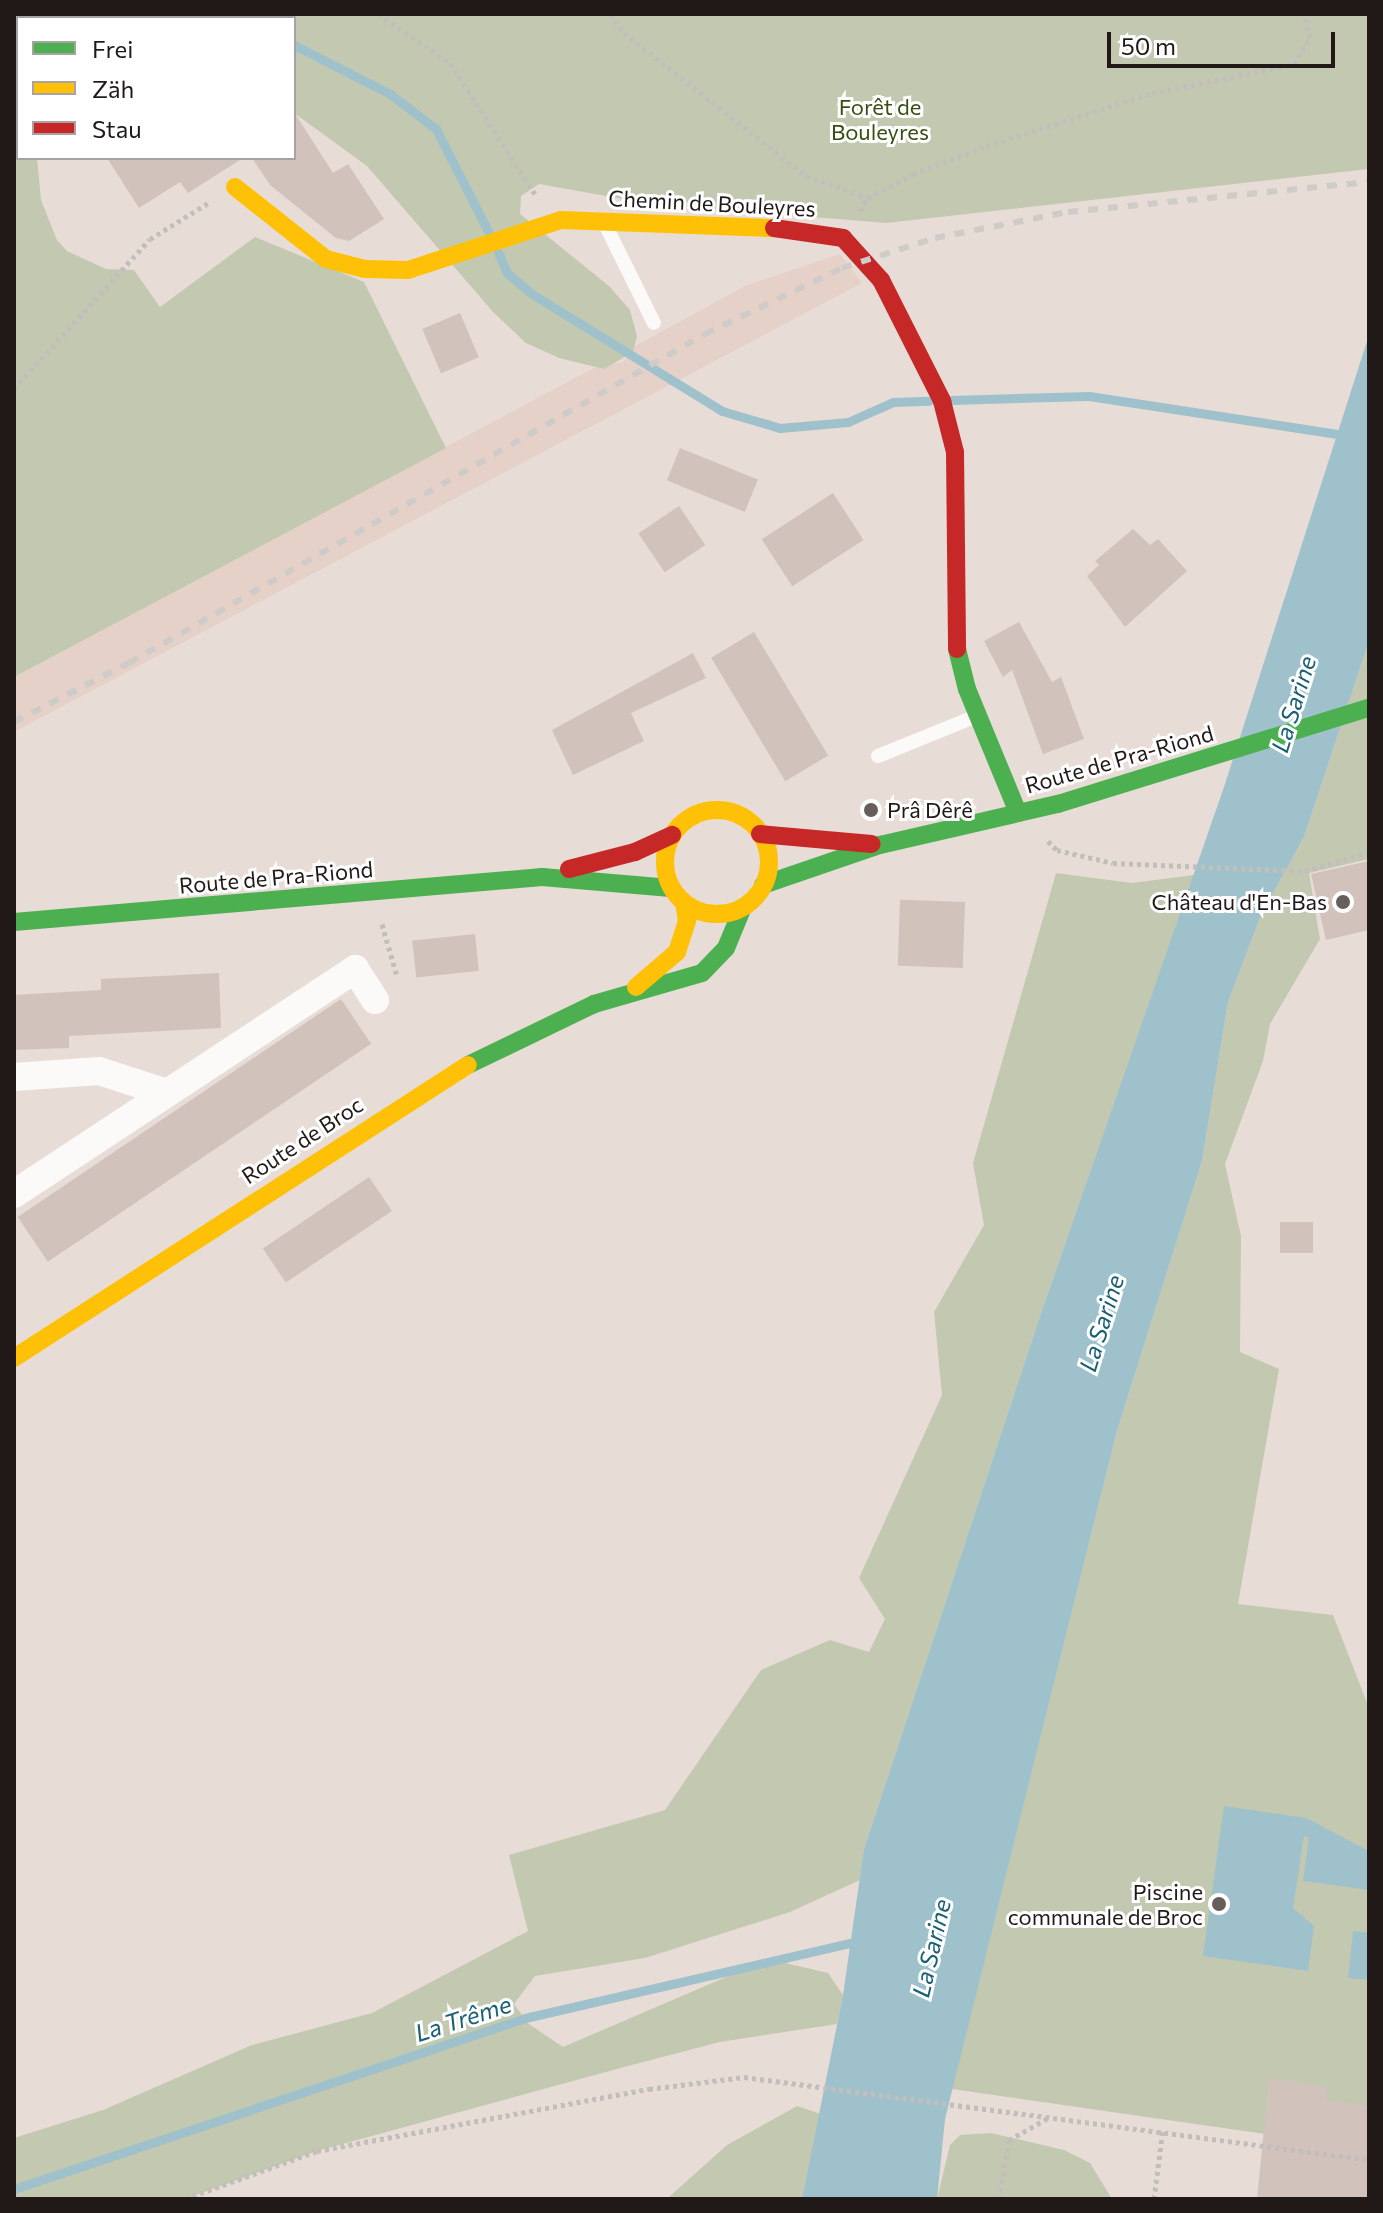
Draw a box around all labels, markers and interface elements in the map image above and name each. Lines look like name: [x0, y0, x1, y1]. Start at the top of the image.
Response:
legend: [16, 16, 296, 160]
scale bar: [1111, 16, 1339, 66]
text: 50 m: [1121, 31, 1176, 60]
text: Frei: [92, 34, 133, 63]
text: Zäh: [92, 74, 134, 103]
park label: Forêt de Bouleyres: [831, 93, 929, 144]
text: Stau: [92, 114, 142, 143]
street label: Chemin de Bouleyres: [608, 184, 816, 222]
water label: La Sarine: [1265, 652, 1321, 756]
street label: Route de Pra-Riond: [1022, 719, 1216, 799]
place label: Prâ Dêrê: [887, 797, 973, 823]
marker: Prâ Dêrê: [862, 801, 880, 819]
street label: Route de Pra-Riond: [178, 855, 374, 899]
place label: Château d'En-Bas: [1152, 889, 1327, 915]
marker: Château d'En-Bas: [1334, 893, 1352, 911]
street label: Route de Broc: [236, 1091, 368, 1189]
water label: La Sarine: [1073, 1271, 1129, 1375]
place label: Piscine communale de Broc: [1008, 1878, 1203, 1930]
marker: Piscine communale de Broc: [1210, 1895, 1228, 1913]
water label: La Sarine: [906, 1896, 956, 2000]
water label: La Trême: [411, 1989, 515, 2047]

